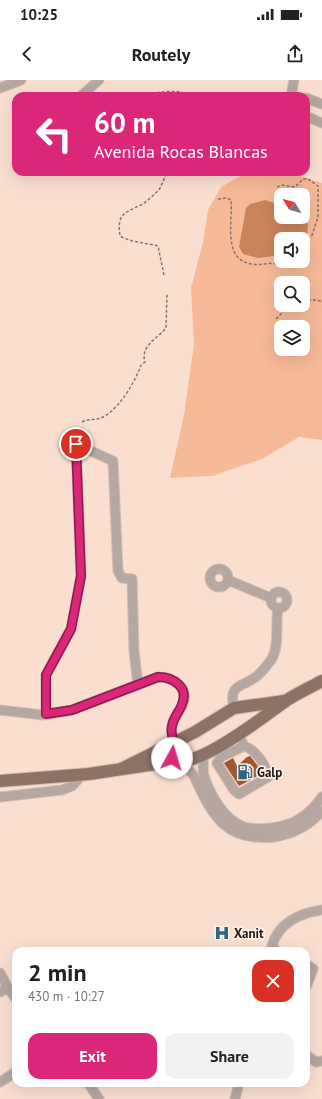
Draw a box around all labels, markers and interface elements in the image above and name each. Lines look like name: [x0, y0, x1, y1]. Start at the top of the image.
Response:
text: 10:25: [20, 5, 58, 24]
icon: back: [16, 43, 38, 65]
text: Routely: [132, 43, 190, 66]
icon: share: [284, 43, 306, 65]
text: 60 m: [94, 104, 155, 141]
icon: left: [28, 108, 80, 160]
text: Avenida Rocas Blancas: [94, 140, 268, 163]
north arrow: [274, 188, 310, 224]
map controls: [274, 188, 310, 356]
button: sound: [274, 232, 310, 268]
button: search: [274, 276, 310, 312]
button: layers: [274, 320, 310, 356]
pin: [59, 427, 93, 461]
icon: arrive: [65, 433, 87, 455]
position arrow: [151, 737, 193, 779]
fuel station icon: Galp: [236, 763, 254, 781]
place label: Galp: [257, 764, 282, 781]
hospital icon: Xanit: [213, 924, 231, 942]
place label: Xanit: [234, 925, 264, 942]
text: 2 min: [28, 957, 87, 988]
button: close: [252, 960, 294, 1002]
text: 430 m · 10:27: [28, 988, 105, 1005]
button: Exit: [28, 1033, 157, 1079]
button: Share: [165, 1033, 294, 1079]

